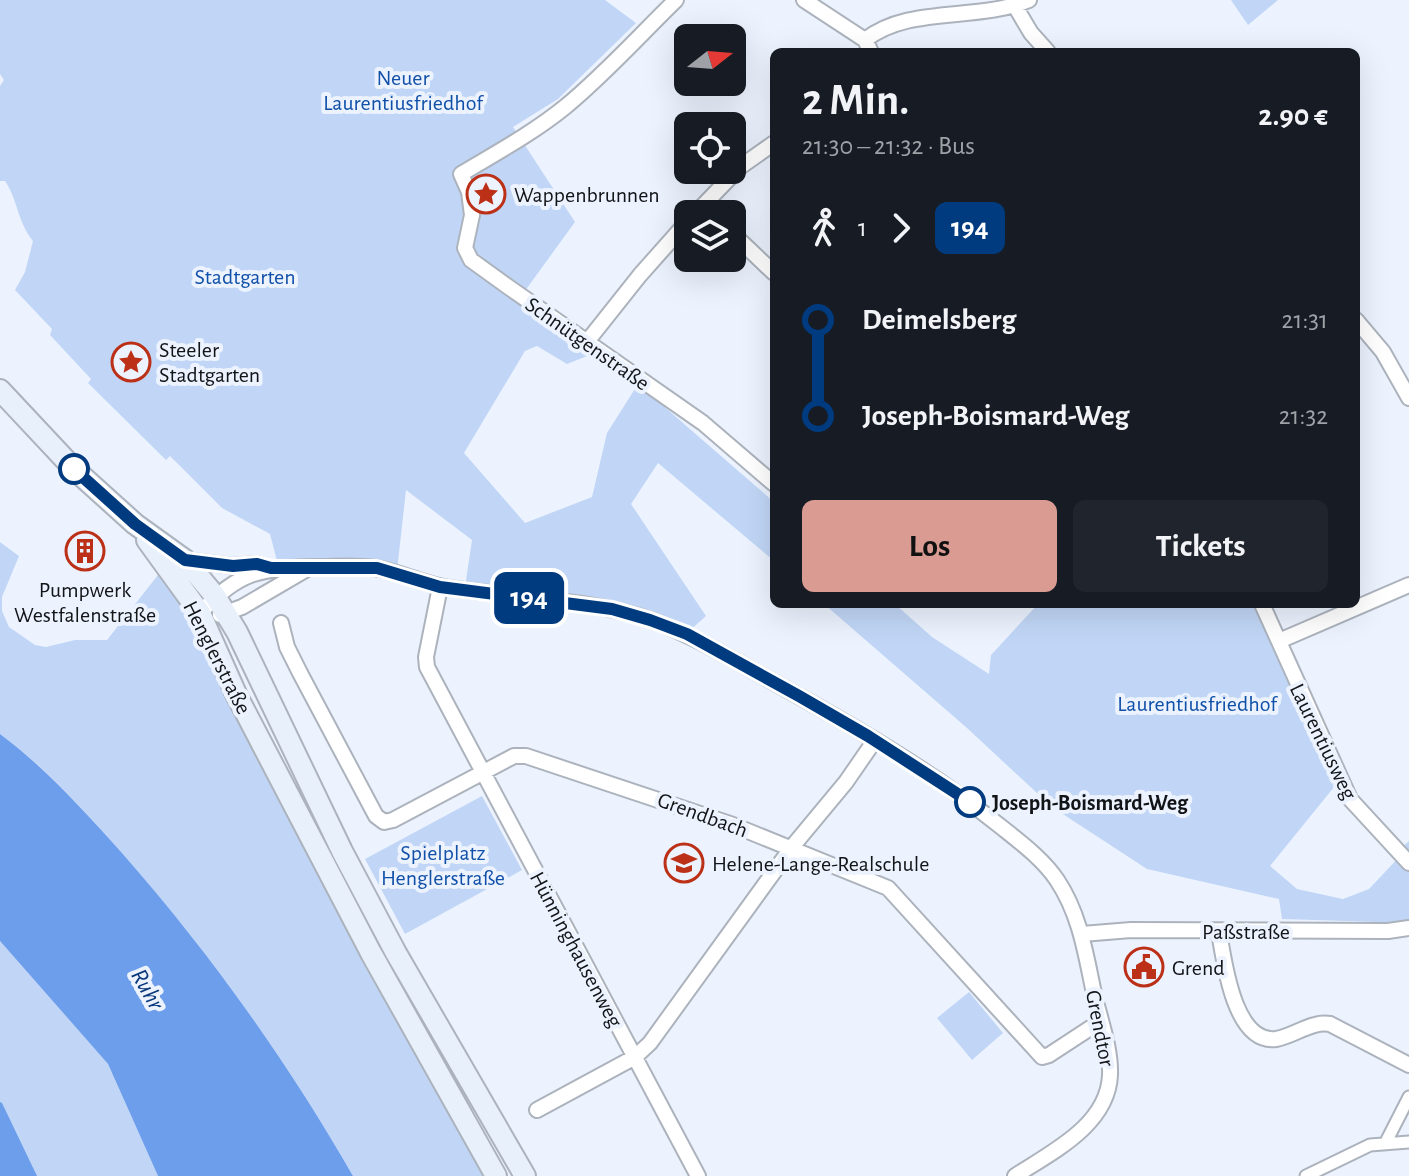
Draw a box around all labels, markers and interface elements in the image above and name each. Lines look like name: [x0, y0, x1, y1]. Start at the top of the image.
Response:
north arrow: [674, 24, 746, 96]
map controls: [674, 24, 746, 272]
park label: Neuer Laurentiusfriedhof: [323, 67, 484, 114]
text: 2 Min.: [802, 79, 909, 123]
text: 2.90 €: [1258, 101, 1328, 131]
button: locate: [674, 112, 746, 184]
text: 21:30 – 21:32 · Bus: [802, 133, 975, 159]
place icon: Wappenbrunnen: [465, 173, 507, 215]
place label: Wappenbrunnen: [514, 184, 660, 206]
button: layers: [674, 200, 746, 272]
icon: walk: [802, 206, 846, 250]
icon: forward: [879, 206, 923, 250]
text: 194: [951, 214, 989, 242]
text: 1: [858, 215, 867, 241]
park label: Stadtgarten: [194, 266, 296, 288]
street label: Schnütgenstraße: [522, 293, 653, 395]
text: Deimelsberg: [862, 305, 1016, 335]
text: 21:31: [1282, 307, 1328, 333]
place label: Steeler Stadtgarten: [159, 339, 260, 386]
place icon: Steeler Stadtgarten: [110, 341, 152, 383]
text: Joseph-Boismard-Weg: [862, 401, 1129, 431]
text: 21:32: [1279, 403, 1328, 429]
unlabelled marker: [59, 454, 89, 484]
button: Los: [802, 500, 1057, 592]
button: Tickets: [1073, 500, 1328, 592]
building icon: Pumpwerk Westfalenstraße: [64, 530, 106, 572]
line badge: 194: [483, 572, 575, 624]
place label: Pumpwerk Westfalenstraße: [14, 579, 156, 626]
text: 194: [510, 584, 548, 612]
street label: Henglerstraße: [179, 597, 255, 718]
street label: Laurentiusweg: [1286, 680, 1361, 803]
park label: Laurentiusfriedhof: [1117, 693, 1278, 715]
marker: Joseph-Boismard-Weg: [955, 787, 985, 817]
street label: Grendbach: [655, 789, 751, 841]
place label: Joseph-Boismard-Weg: [992, 792, 1189, 814]
park label: Spielplatz Henglerstraße: [381, 842, 505, 889]
school or university icon: Helene-Lange-Realschule: [663, 842, 705, 884]
place label: Helene-Lange-Realschule: [712, 853, 929, 875]
street label: Hünninghausenweg: [526, 868, 627, 1031]
street label: Paßstraße: [1202, 921, 1290, 943]
public building icon: Grend: [1123, 946, 1165, 988]
place label: Grend: [1172, 957, 1225, 979]
water label: Ruhr: [126, 965, 169, 1015]
street label: Grendtor: [1082, 988, 1118, 1068]

